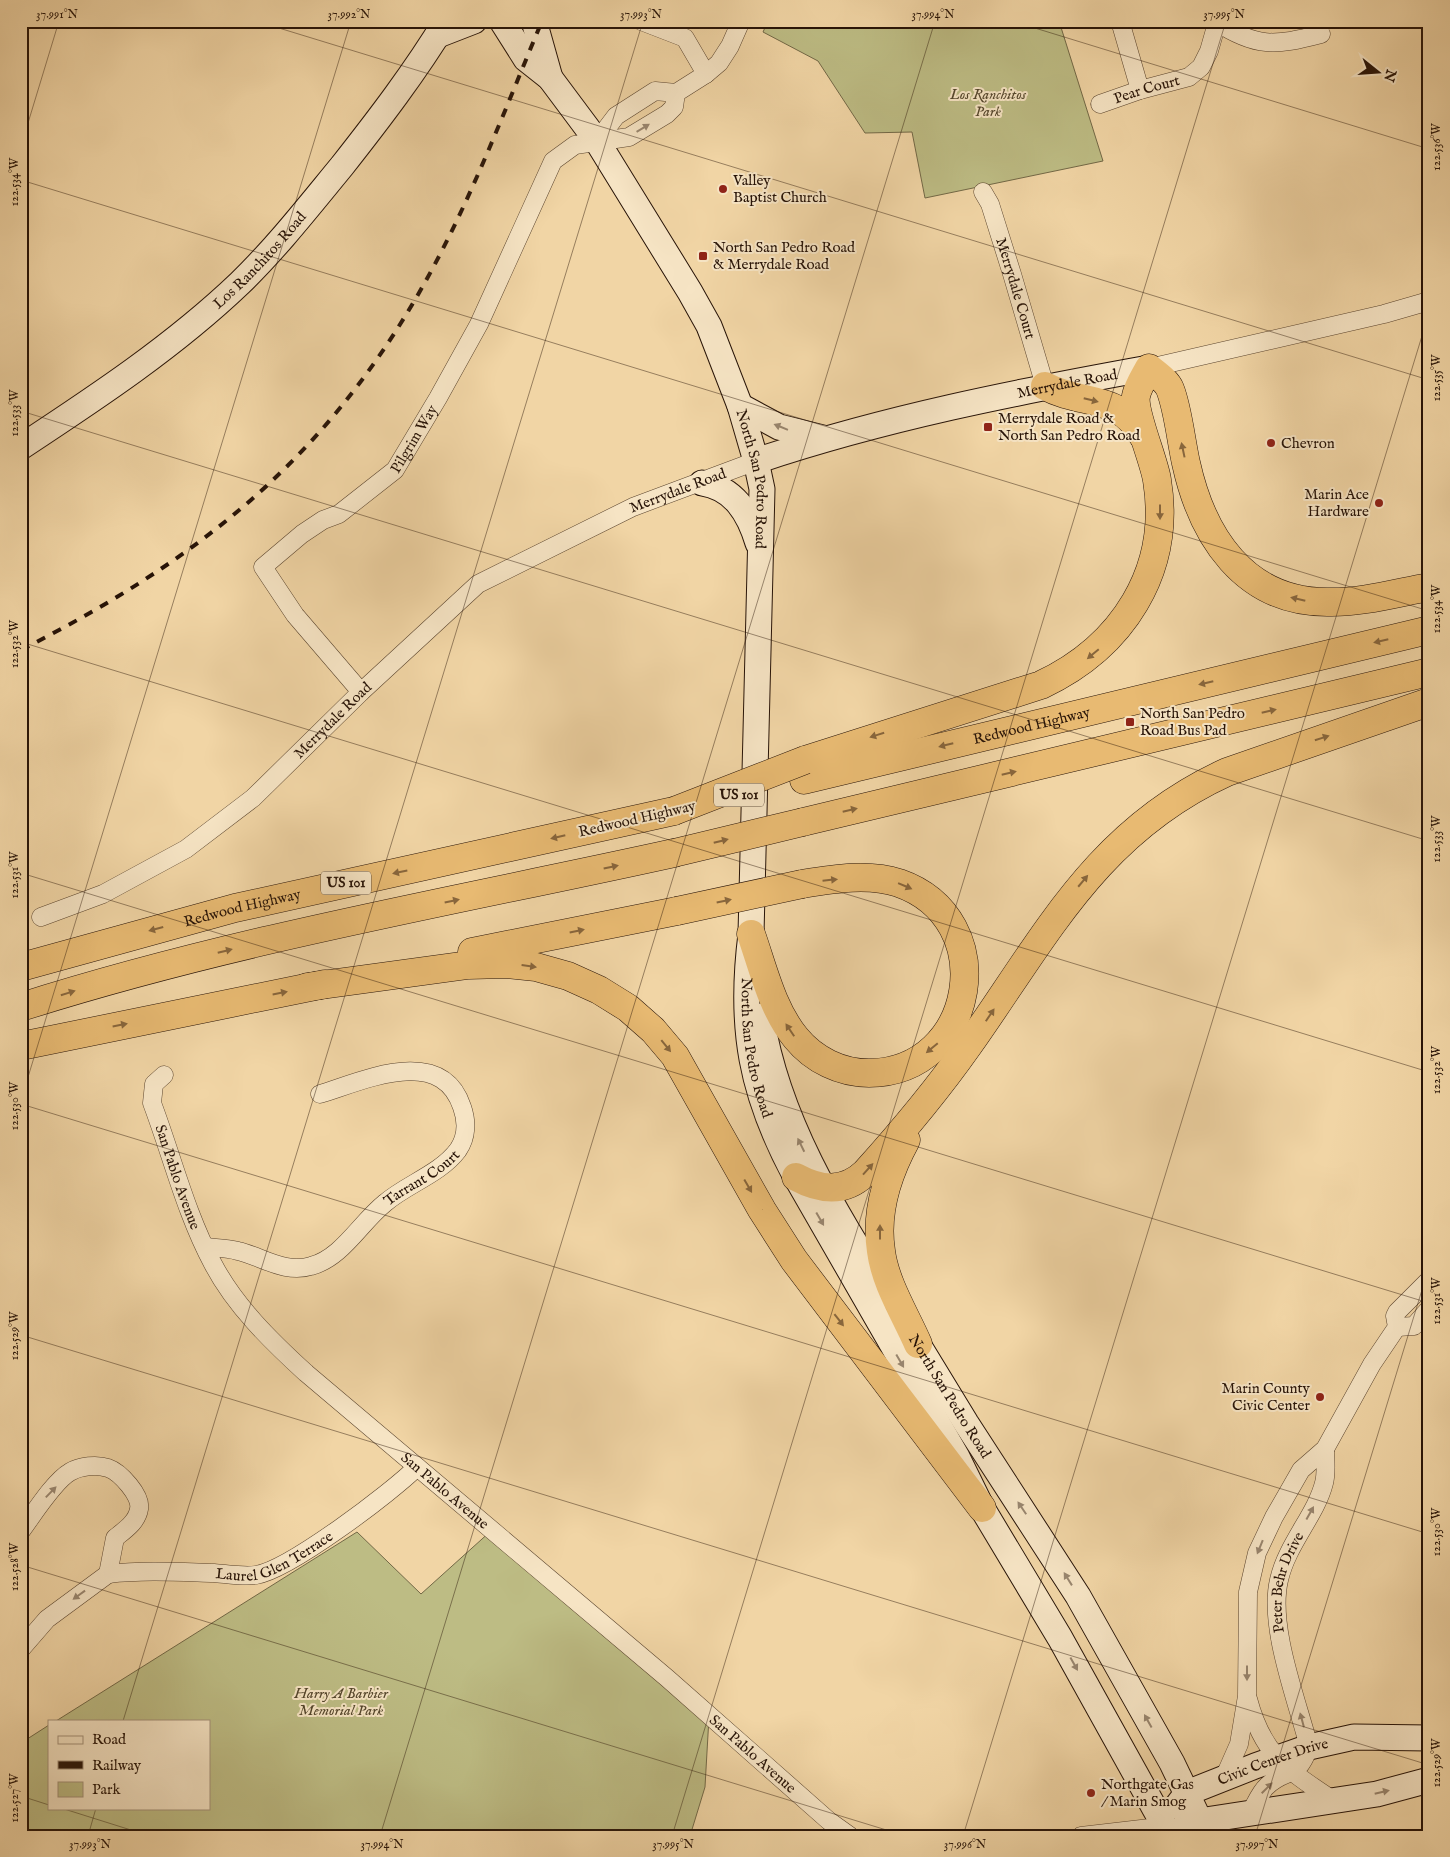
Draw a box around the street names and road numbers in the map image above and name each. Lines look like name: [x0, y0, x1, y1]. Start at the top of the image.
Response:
street label: Pear Court: [1111, 70, 1182, 108]
street label: Los Ranchitos Road: [209, 207, 311, 313]
street label: Merrydale Court: [992, 235, 1040, 341]
street label: Merrydale Road: [1015, 364, 1120, 402]
street label: Pilgrim Way: [386, 401, 442, 477]
street label: North San Pedro Road: [732, 407, 772, 550]
street label: Merrydale Road: [627, 463, 729, 517]
street label: Merrydale Road: [289, 677, 376, 762]
street label: Redwood Highway: [971, 702, 1093, 749]
road number: US 101: [714, 784, 764, 806]
street label: Redwood Highway: [577, 796, 698, 842]
road number: US 101: [321, 871, 371, 894]
street label: Redwood Highway: [182, 884, 303, 931]
street label: North San Pedro Road: [737, 977, 777, 1121]
street label: San Pablo Avenue: [151, 1122, 205, 1232]
street label: Tarrant Court: [380, 1146, 464, 1210]
street label: North San Pedro Road: [905, 1331, 996, 1462]
street label: San Pablo Avenue: [397, 1448, 493, 1533]
street label: Laurel Glen Terrace: [215, 1526, 336, 1585]
street label: Peter Behr Drive: [1267, 1528, 1308, 1634]
street label: San Pablo Avenue: [705, 1710, 800, 1797]
street label: Civic Center Drive: [1215, 1734, 1330, 1789]

